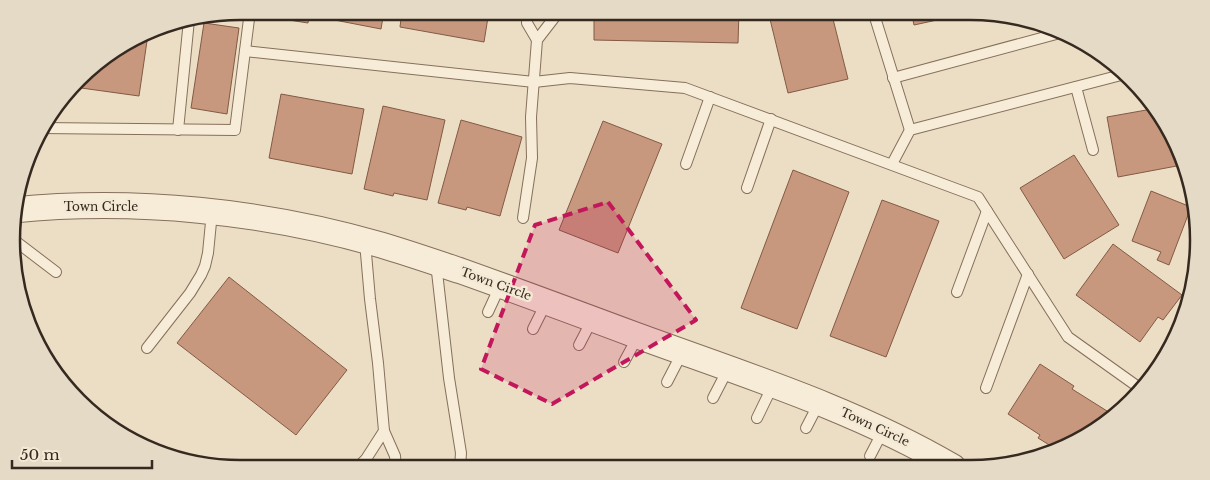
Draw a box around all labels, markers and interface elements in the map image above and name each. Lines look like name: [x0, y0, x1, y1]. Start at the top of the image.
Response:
street label: Town Circle: [64, 199, 138, 214]
street label: Town Circle: [459, 264, 534, 303]
street label: Town Circle: [838, 404, 912, 449]
scale bar: [12, 438, 152, 470]
text: 50 m: [20, 445, 60, 464]

